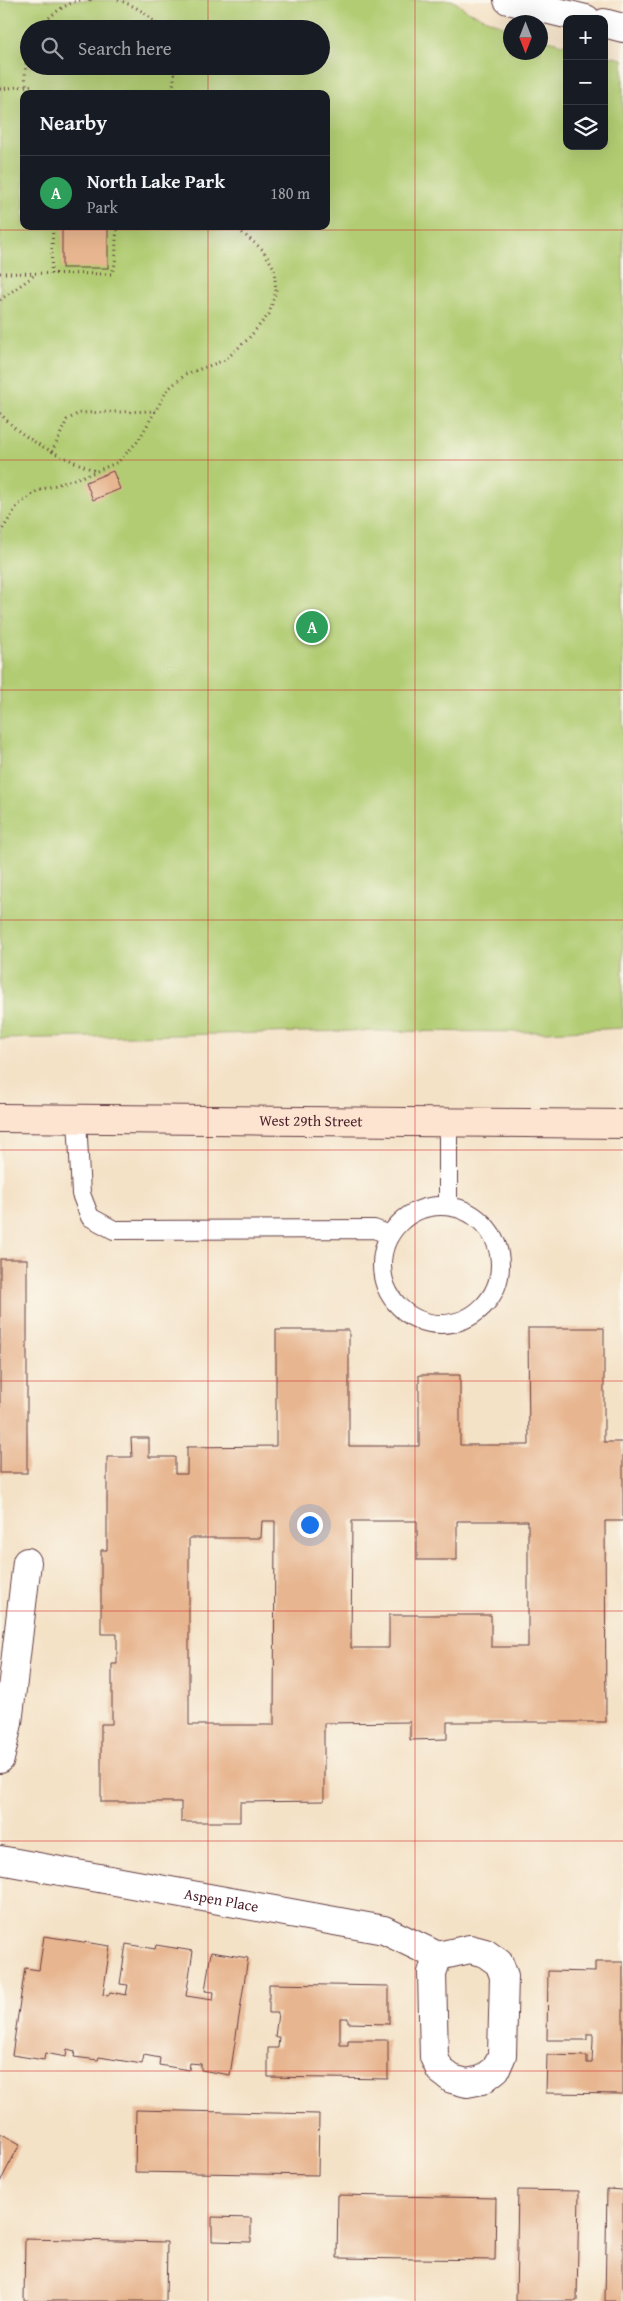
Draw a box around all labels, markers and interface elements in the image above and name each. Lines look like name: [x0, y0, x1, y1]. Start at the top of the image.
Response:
north arrow: [503, 15, 548, 60]
map controls: [563, 15, 608, 150]
button: +: [563, 15, 608, 60]
search box: [20, 20, 330, 75]
icon: search: [38, 34, 66, 62]
text: Search here: [78, 34, 172, 62]
button: −: [563, 60, 608, 105]
button: layers: [563, 105, 608, 150]
text: Nearby: [40, 107, 107, 138]
text: North Lake Park: [87, 167, 225, 195]
text: A: [51, 181, 61, 205]
text: 180 m: [270, 181, 310, 205]
text: Park: [87, 195, 118, 219]
pin: A: [296, 608, 328, 646]
street label: West 29th Street: [259, 1109, 363, 1131]
your location: [297, 1512, 323, 1538]
street label: Aspen Place: [183, 1883, 260, 1917]

